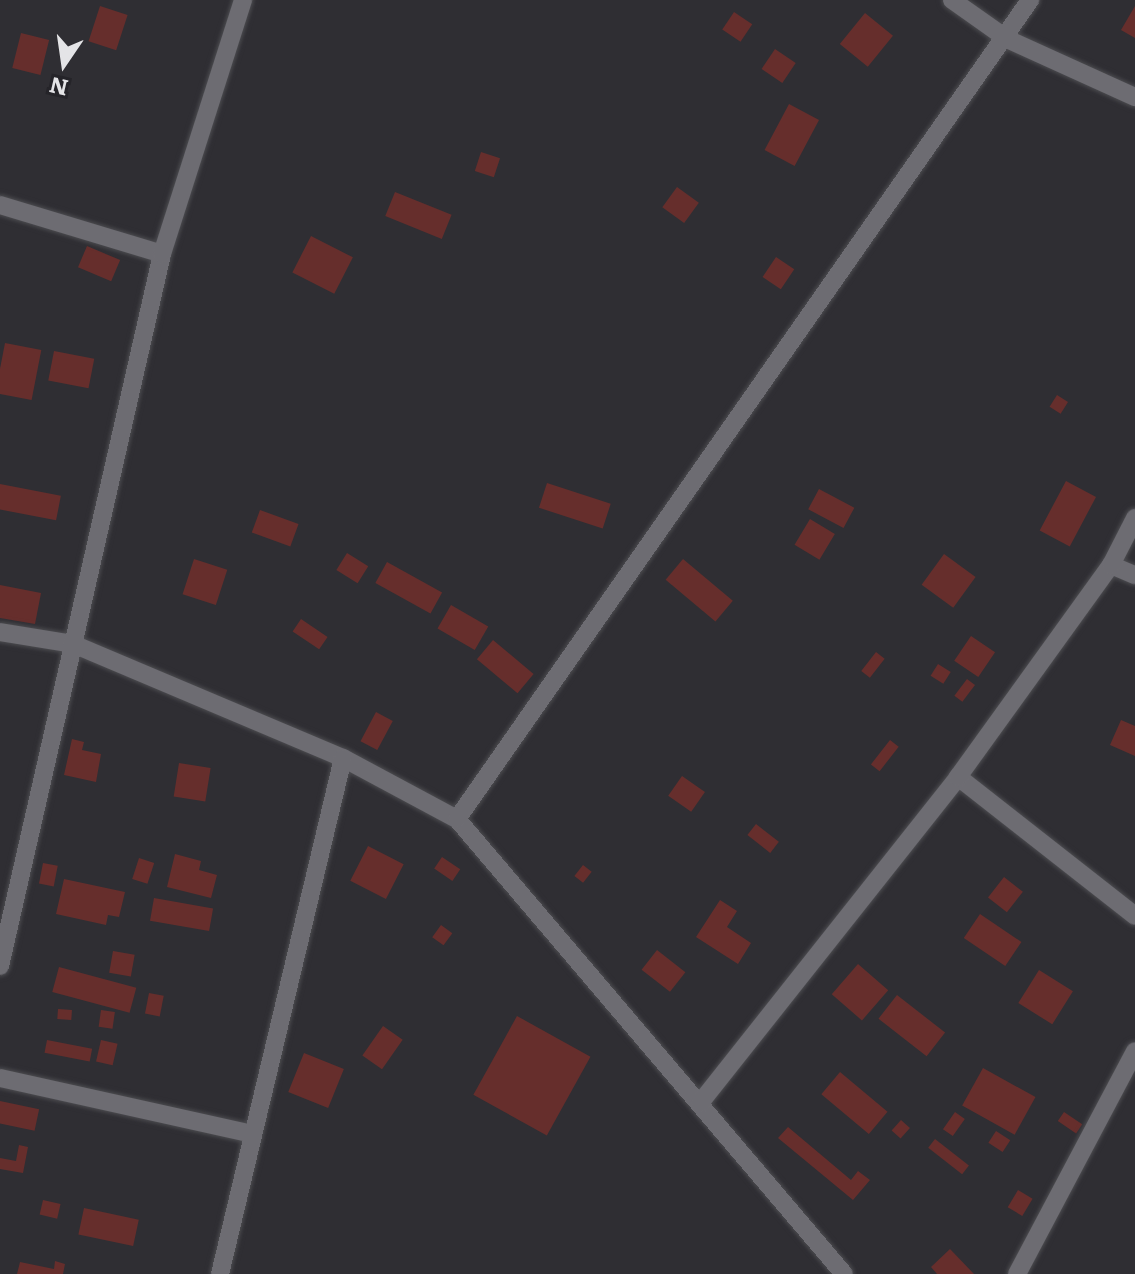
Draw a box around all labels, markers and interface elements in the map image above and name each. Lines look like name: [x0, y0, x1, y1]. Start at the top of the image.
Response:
north arrow: [24, 24, 104, 104]
text: N: [46, 70, 71, 106]

